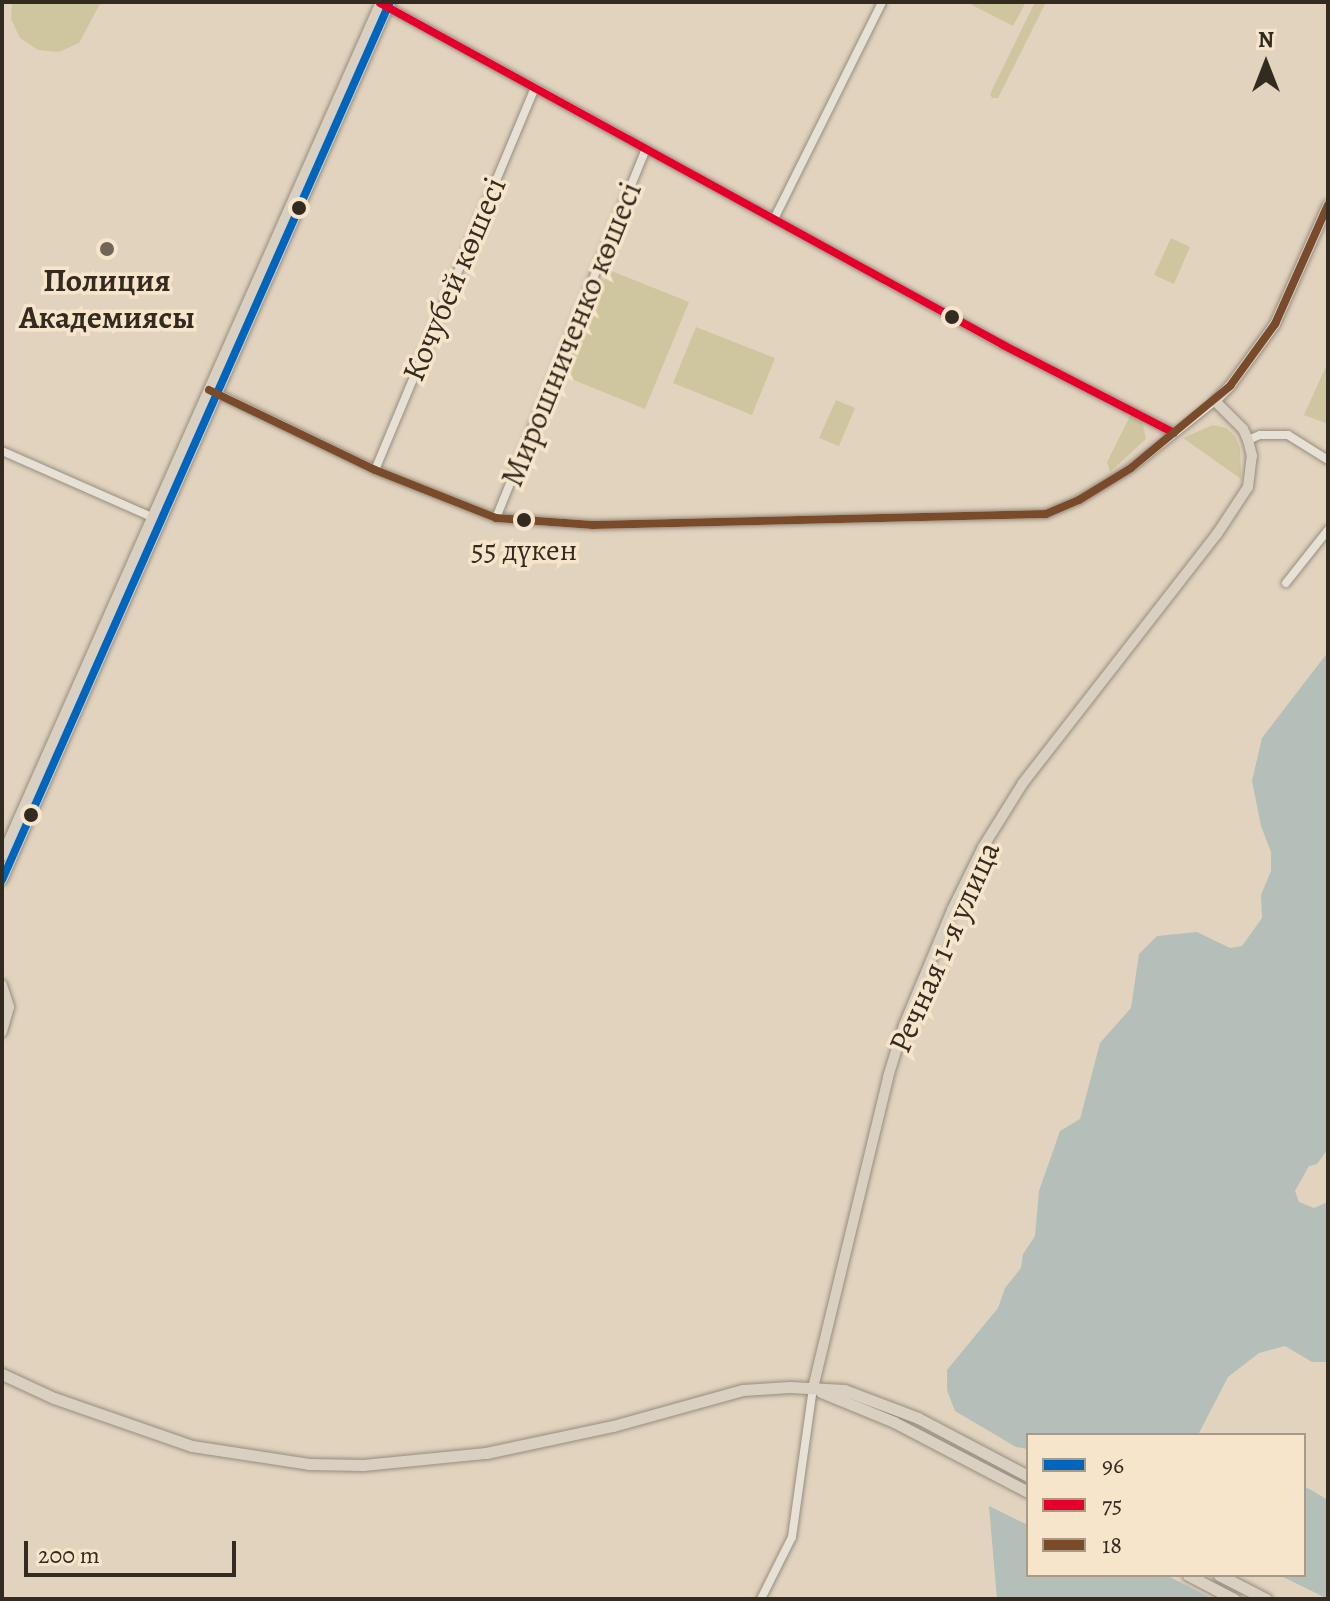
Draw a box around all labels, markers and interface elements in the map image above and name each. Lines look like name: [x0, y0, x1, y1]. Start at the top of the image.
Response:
north arrow: [1226, 24, 1306, 104]
text: N: [1258, 25, 1274, 55]
street label: Кочубей көшесі: [394, 171, 514, 387]
street label: Мирошниченко көшесі: [492, 176, 650, 492]
unlabelled marker: [291, 200, 307, 216]
marker: Полиция Академиясы: [98, 240, 116, 258]
place label: Полиция Академиясы: [19, 262, 195, 337]
unlabelled marker: [944, 309, 960, 325]
marker: 55 дүкен: [516, 512, 532, 528]
place label: 55 дүкен: [471, 532, 577, 568]
unlabelled marker: [23, 807, 39, 823]
street label: Речная 1-я улица: [880, 835, 1008, 1059]
legend: [1026, 1433, 1306, 1577]
text: 96: [1102, 1449, 1124, 1481]
text: 75: [1102, 1489, 1122, 1521]
scale bar: [28, 1525, 240, 1575]
text: 18: [1102, 1529, 1122, 1561]
text: 200 m: [38, 1539, 100, 1571]

